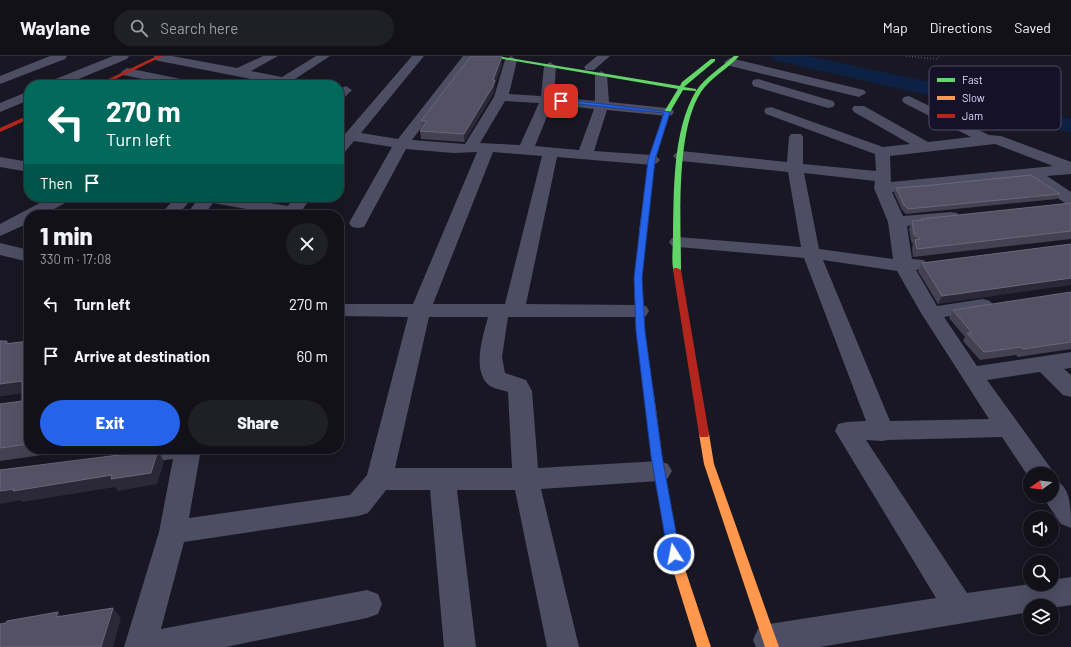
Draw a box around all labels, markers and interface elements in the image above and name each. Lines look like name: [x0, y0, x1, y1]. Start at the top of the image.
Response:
search box: [114, 10, 394, 46]
text: Waylane: [20, 16, 90, 39]
icon: search: [128, 17, 150, 39]
text: Search here: [160, 19, 238, 37]
text: Map: [883, 19, 908, 36]
text: Directions: [930, 19, 992, 36]
text: Saved: [1014, 19, 1051, 36]
legend: [929, 66, 1061, 130]
text: Fast: [962, 73, 983, 86]
pin: [544, 84, 578, 118]
icon: arrive: [550, 90, 572, 112]
text: Slow: [962, 91, 985, 104]
text: 270 m: [106, 94, 181, 128]
icon: left: [40, 96, 92, 148]
text: Jam: [962, 109, 983, 122]
text: Turn left: [106, 128, 172, 150]
icon: arrive: [81, 172, 103, 194]
text: Then: [40, 174, 73, 192]
text: 1 min: [40, 221, 93, 250]
button: close: [286, 223, 328, 265]
text: 330 m · 17:08: [40, 251, 111, 267]
icon: left: [40, 293, 62, 315]
text: Turn left: [74, 295, 130, 313]
text: 270 m: [289, 295, 328, 313]
icon: arrive: [40, 345, 62, 367]
text: Arrive at destination: [74, 347, 210, 365]
text: 60 m: [296, 347, 328, 365]
button: Exit: [40, 400, 180, 446]
button: Share: [188, 400, 328, 446]
north arrow: [1023, 467, 1059, 503]
map controls: [1023, 467, 1059, 635]
button: sound: [1023, 511, 1059, 547]
position arrow: [653, 533, 695, 575]
button: search: [1023, 555, 1059, 591]
button: layers: [1023, 599, 1059, 635]

